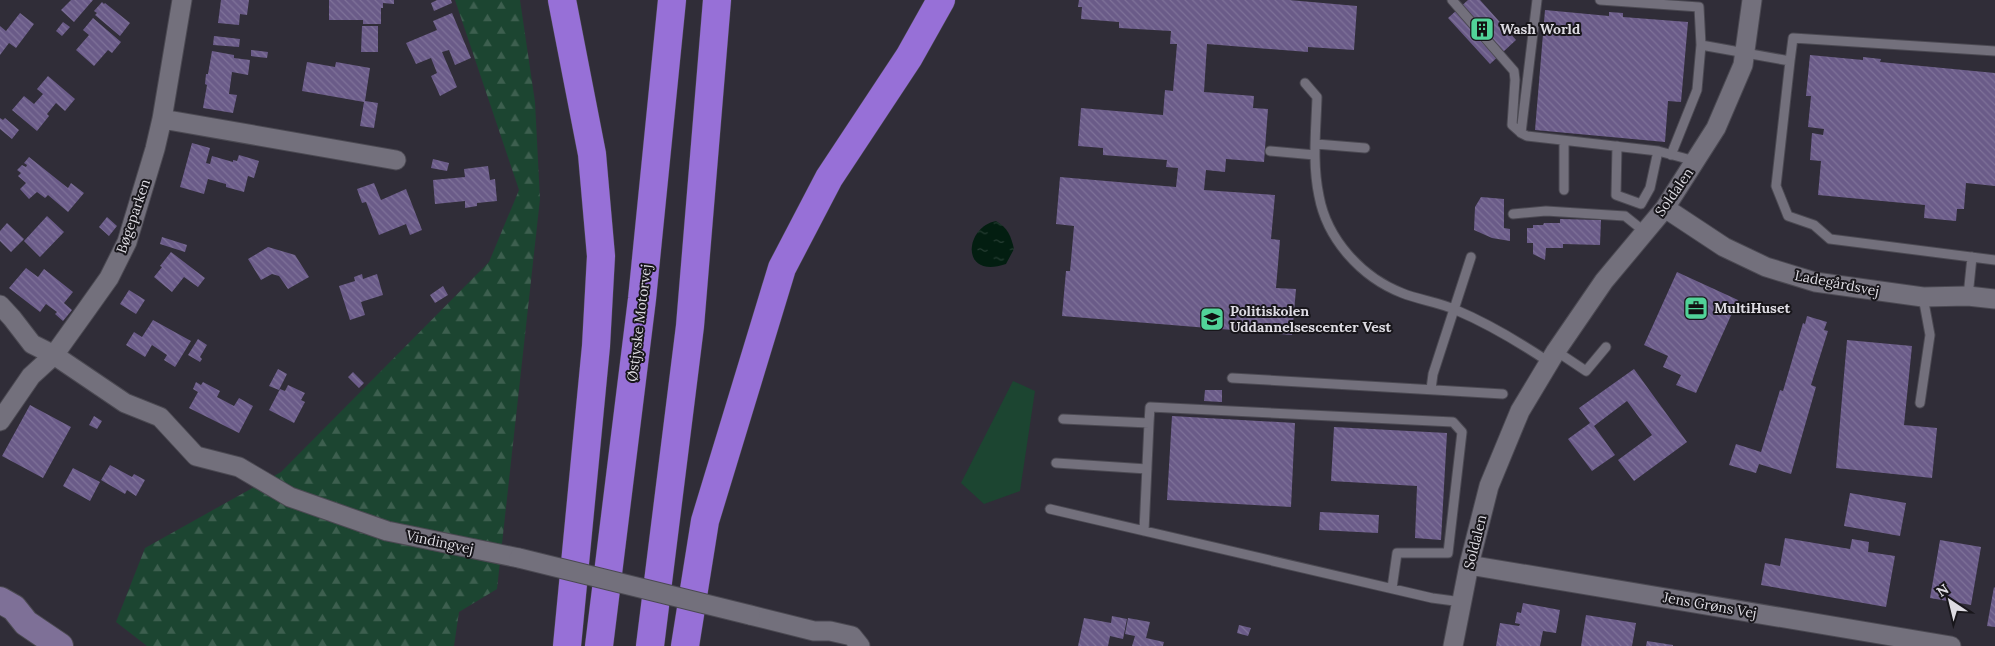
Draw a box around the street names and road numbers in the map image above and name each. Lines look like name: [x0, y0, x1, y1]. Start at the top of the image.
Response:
street label: Soldalen: [1651, 164, 1698, 220]
street label: Bøgeparken: [112, 176, 154, 255]
street label: Østjyske Motorvej: [623, 263, 655, 383]
street label: Ladegårdsvej: [1793, 266, 1881, 300]
street label: Soldalen: [1460, 512, 1491, 571]
street label: Vindingvej: [404, 526, 475, 558]
street label: Jens Grøns Vej: [1661, 588, 1758, 622]

